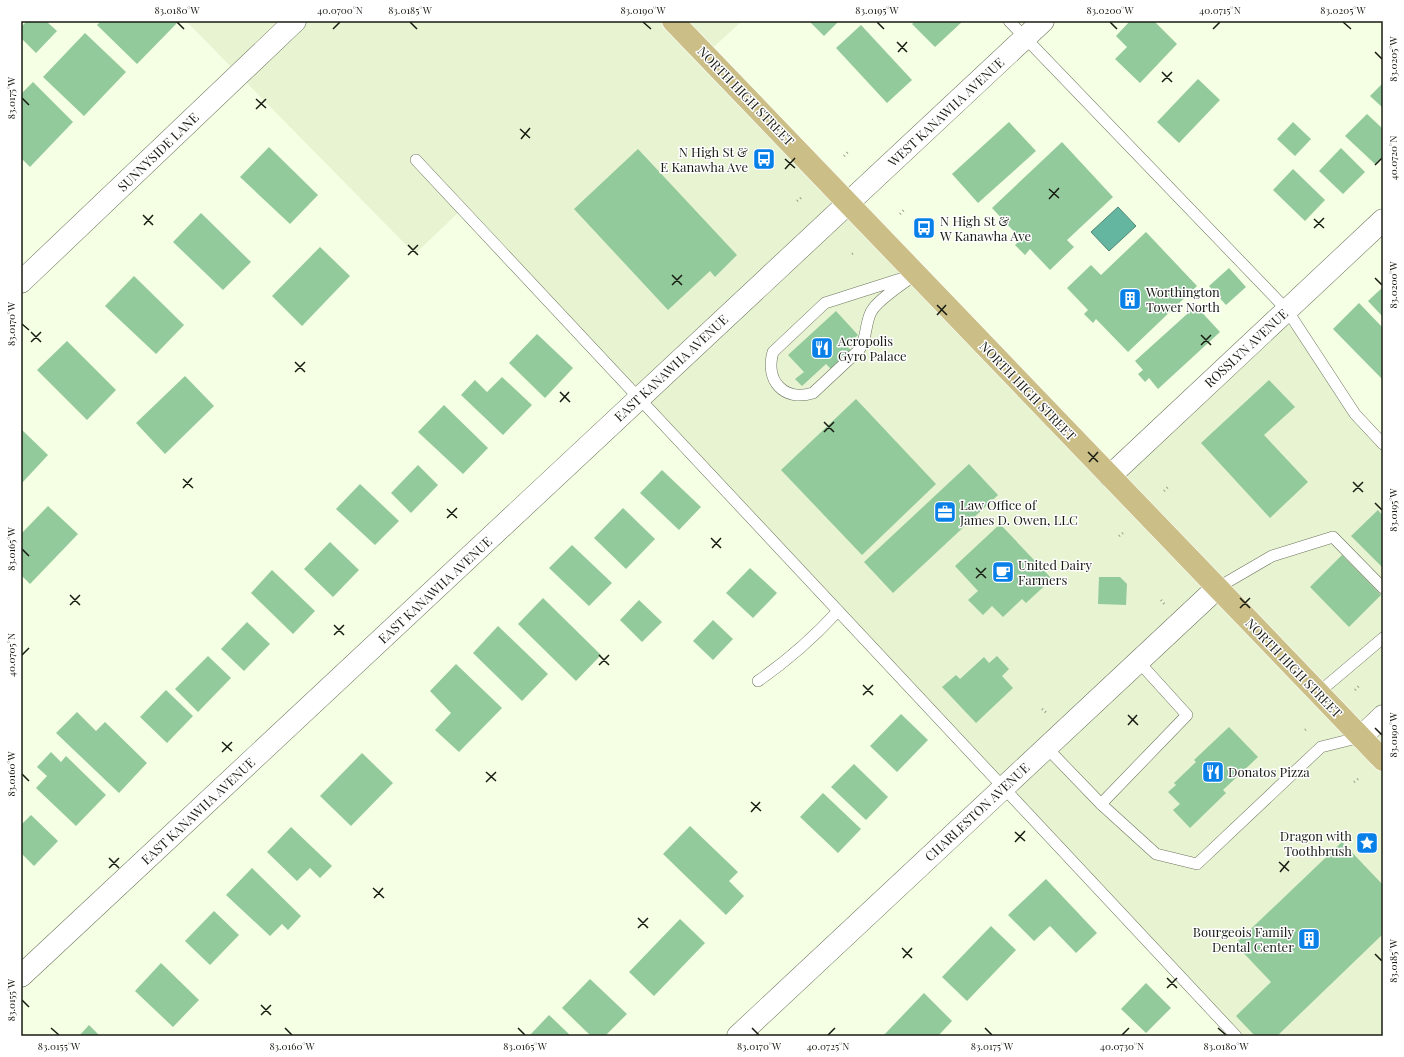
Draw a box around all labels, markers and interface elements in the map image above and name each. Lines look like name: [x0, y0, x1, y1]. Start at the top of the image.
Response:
text: 83.0180°W: [154, 3, 200, 17]
text: 40.0700°N: [317, 3, 363, 17]
text: 83.0185°W: [388, 3, 433, 17]
text: 83.0190°W: [621, 3, 666, 17]
text: 83.0195°W: [855, 3, 900, 17]
text: 83.0200°W: [1087, 3, 1134, 17]
text: 40.0715°N: [1199, 3, 1241, 17]
text: 83.0205°W: [1320, 3, 1367, 17]
text: 83.0205°W: [1386, 35, 1400, 82]
street label: NORTH HIGH STREET: [694, 42, 798, 149]
street label: WEST KANAWHA AVENUE: [883, 53, 1007, 171]
text: 83.0175°W: [4, 76, 18, 119]
street label: SUNNYSIDE LANE: [113, 108, 202, 195]
text: 40.0720°N: [1386, 136, 1400, 180]
place label: N High St & E Kanawha Ave: [660, 143, 748, 175]
bus stop icon: N High St & E Kanawha Ave: [751, 146, 777, 172]
place label: N High St & W Kanawha Ave: [939, 212, 1032, 244]
bus stop icon: N High St & W Kanawha Ave: [911, 215, 937, 241]
text: 83.0200°W: [1386, 261, 1400, 308]
place label: Worthington Tower North: [1145, 283, 1220, 315]
building icon: Worthington Tower North: [1117, 286, 1143, 312]
text: 83.0170°W: [4, 301, 18, 346]
street label: ROSSLYN AVENUE: [1200, 305, 1291, 391]
street label: EAST KANAWHA AVENUE: [610, 310, 731, 425]
place label: Acropolis Gyro Palace: [837, 332, 907, 364]
restaurant icon: Acropolis Gyro Palace: [809, 335, 835, 361]
street label: NORTH HIGH STREET: [976, 337, 1080, 444]
text: 83.0195°W: [1386, 487, 1400, 532]
place label: Law Office of James D. Owen, LLC: [959, 496, 1078, 528]
office icon: Law Office of James D. Owen, LLC: [932, 499, 958, 525]
text: 83.0165°W: [4, 526, 18, 571]
street label: EAST KANAWHA AVENUE: [374, 532, 495, 647]
place label: United Dairy Farmers: [1018, 556, 1093, 588]
cafe icon: United Dairy Farmers: [990, 559, 1016, 585]
street label: NORTH HIGH STREET: [1242, 614, 1346, 721]
text: 40.0705°N: [4, 633, 18, 677]
text: 83.0190°W: [1386, 712, 1400, 757]
text: 83.0160°W: [4, 751, 18, 797]
street label: EAST KANAWHA AVENUE: [137, 753, 258, 868]
street label: CHARLESTON AVENUE: [921, 759, 1033, 865]
restaurant icon: Donatos Pizza: [1200, 759, 1226, 785]
place label: Donatos Pizza: [1228, 763, 1310, 780]
place label: Dragon with Toothbrush: [1280, 827, 1352, 859]
place icon: Dragon with Toothbrush: [1354, 830, 1380, 856]
place label: Bourgeois Family Dental Center: [1193, 923, 1294, 955]
building icon: Bourgeois Family Dental Center: [1296, 926, 1322, 952]
text: 83.0185°W: [1386, 938, 1400, 983]
text: 83.0155°W: [4, 978, 18, 1021]
text: 83.0155°W: [38, 1039, 81, 1053]
text: 83.0160°W: [269, 1039, 315, 1053]
text: 83.0165°W: [503, 1039, 548, 1053]
text: 83.0170°W: [737, 1039, 782, 1053]
text: 40.0725°N: [807, 1039, 849, 1053]
text: 83.0175°W: [971, 1039, 1014, 1053]
text: 40.0730°N: [1100, 1039, 1144, 1053]
text: 83.0180°W: [1203, 1039, 1249, 1053]

